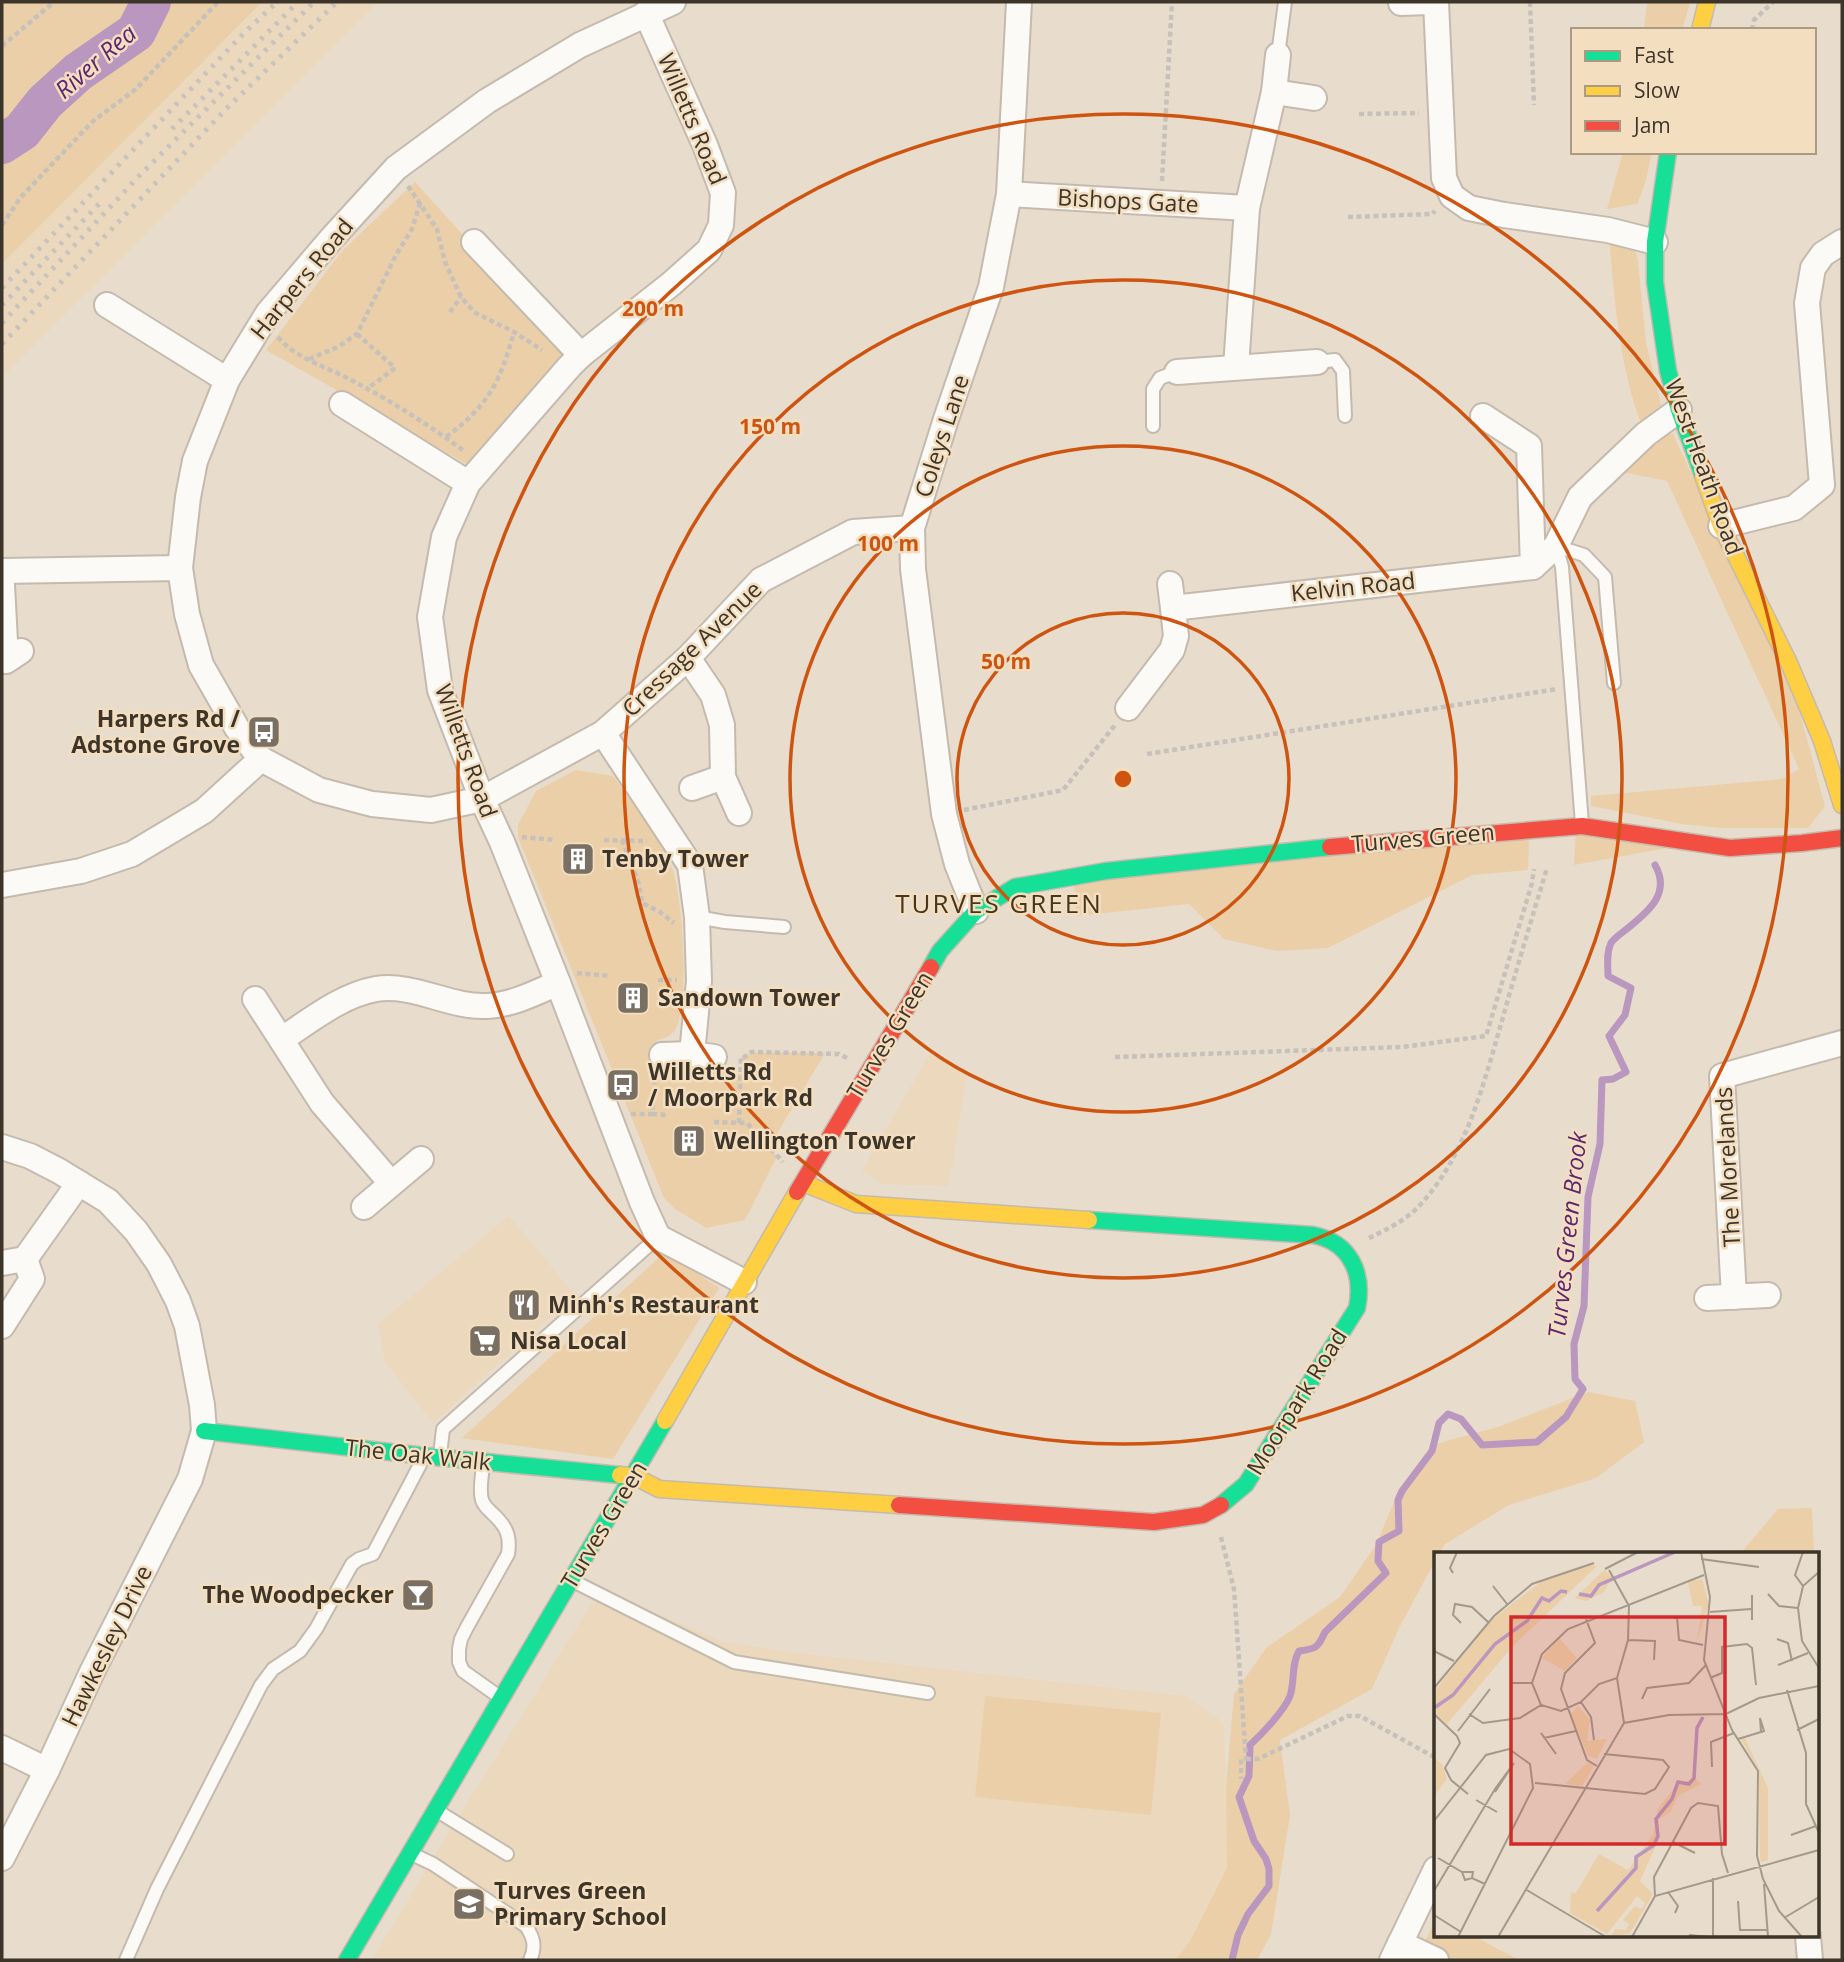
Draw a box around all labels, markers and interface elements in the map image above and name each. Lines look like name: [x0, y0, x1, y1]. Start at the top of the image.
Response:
water label: River Rea: [47, 16, 143, 105]
legend: [1571, 28, 1816, 154]
text: Fast: [1634, 41, 1674, 69]
street label: Willetts Road: [651, 48, 735, 189]
text: Slow: [1634, 76, 1680, 104]
text: Jam: [1632, 111, 1671, 139]
street label: Bishops Gate: [1057, 180, 1199, 220]
street label: Harpers Road: [242, 211, 360, 346]
text: 200 m: [622, 294, 684, 322]
street label: Coleys Lane: [906, 370, 976, 501]
street label: West Heath Road: [1658, 374, 1752, 559]
text: 150 m: [739, 412, 801, 440]
text: 100 m: [857, 529, 919, 557]
street label: Kelvin Road: [1289, 564, 1417, 608]
street label: Cressage Avenue: [614, 573, 768, 723]
text: 50 m: [981, 647, 1031, 675]
street label: Willetts Road: [428, 680, 506, 822]
place label: Harpers Rd / Adstone Grove: [71, 702, 240, 760]
bus stop icon: Harpers Rd / Adstone Grove: [245, 713, 283, 751]
centre of rings: [1111, 767, 1135, 791]
street label: Turves Green: [1350, 815, 1496, 859]
building icon: Tenby Tower: [559, 840, 597, 878]
place label: Tenby Tower: [602, 842, 749, 874]
district label: TURVES GREEN: [895, 885, 1103, 921]
street label: Turves Green: [838, 965, 940, 1104]
building icon: Sandown Tower: [614, 979, 652, 1017]
place label: Sandown Tower: [658, 981, 841, 1013]
place label: Willetts Rd / Moorpark Rd: [648, 1055, 813, 1113]
bus stop icon: Willetts Rd / Moorpark Rd: [604, 1066, 642, 1104]
street label: The Morelands: [1707, 1086, 1747, 1248]
building icon: Wellington Tower: [670, 1122, 708, 1160]
place label: Wellington Tower: [714, 1124, 916, 1156]
water label: Turves Green Brook: [1539, 1129, 1594, 1340]
restaurant icon: Minh's Restaurant: [505, 1286, 543, 1324]
place label: Minh's Restaurant: [548, 1288, 759, 1320]
supermarket icon: Nisa Local: [466, 1322, 504, 1360]
street label: Moorpark Road: [1238, 1322, 1354, 1481]
place label: Nisa Local: [510, 1324, 627, 1356]
street label: The Oak Walk: [344, 1430, 493, 1478]
street label: Turves Green: [552, 1455, 654, 1594]
inset map: [1434, 1552, 1820, 1938]
street label: Hawkesley Drive: [53, 1559, 159, 1732]
bar icon: The Woodpecker: [399, 1576, 437, 1614]
place label: The Woodpecker: [202, 1578, 394, 1610]
place label: Turves Green Primary School: [494, 1874, 667, 1932]
school or university icon: Turves Green Primary School: [450, 1885, 488, 1923]

